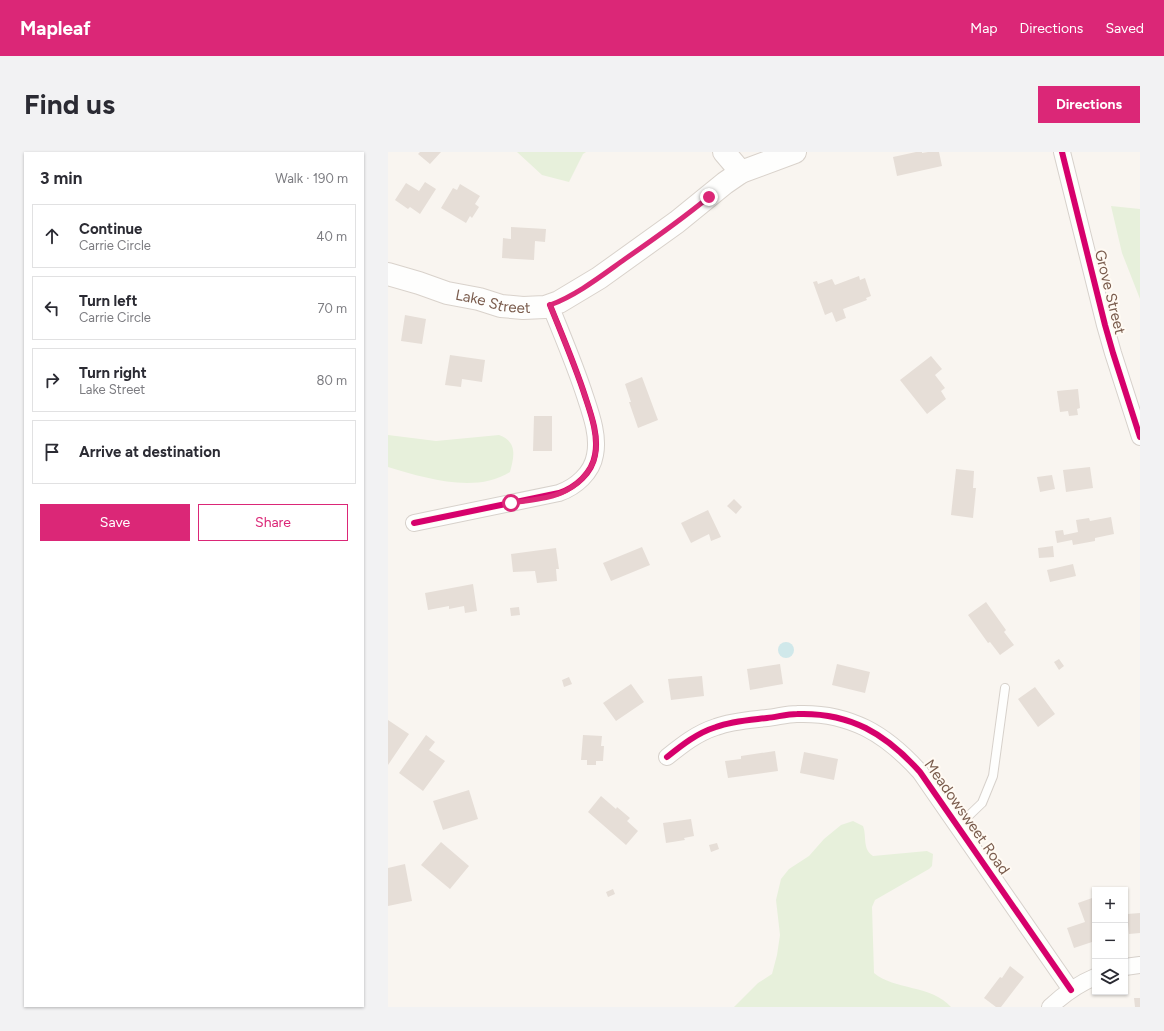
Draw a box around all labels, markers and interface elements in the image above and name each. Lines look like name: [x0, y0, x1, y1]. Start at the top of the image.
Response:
text: Mapleaf: [20, 17, 91, 40]
text: Map: [970, 20, 998, 37]
text: Directions: [1020, 20, 1083, 37]
text: Saved: [1105, 20, 1144, 37]
button: Directions: [1038, 86, 1140, 123]
text: Find us: [24, 87, 115, 121]
text: 3 min: [40, 168, 82, 188]
text: Walk · 190 m: [275, 171, 348, 186]
route end: [700, 188, 718, 206]
text: Continue: [79, 220, 142, 238]
icon: ahead: [41, 225, 63, 247]
text: 40 m: [316, 229, 347, 244]
text: Carrie Circle: [79, 238, 151, 253]
street label: Grove Street: [1091, 248, 1129, 336]
street label: Lake Street: [454, 286, 531, 317]
text: Turn left: [79, 292, 137, 310]
icon: left: [41, 297, 63, 319]
text: 70 m: [317, 301, 347, 316]
text: Carrie Circle: [79, 310, 151, 325]
text: Turn right: [79, 364, 147, 382]
icon: right: [41, 369, 63, 391]
text: 80 m: [316, 373, 347, 388]
text: Lake Street: [79, 382, 145, 397]
icon: arrive: [41, 441, 63, 463]
text: Arrive at destination: [79, 443, 220, 461]
route start: [502, 494, 520, 512]
button: Save: [40, 504, 190, 541]
button: Share: [198, 504, 348, 541]
street label: Meadowsweet Road: [920, 756, 1014, 878]
map controls: [1092, 887, 1128, 995]
button: +: [1092, 887, 1128, 923]
button: −: [1092, 923, 1128, 959]
button: layers: [1092, 959, 1128, 995]

